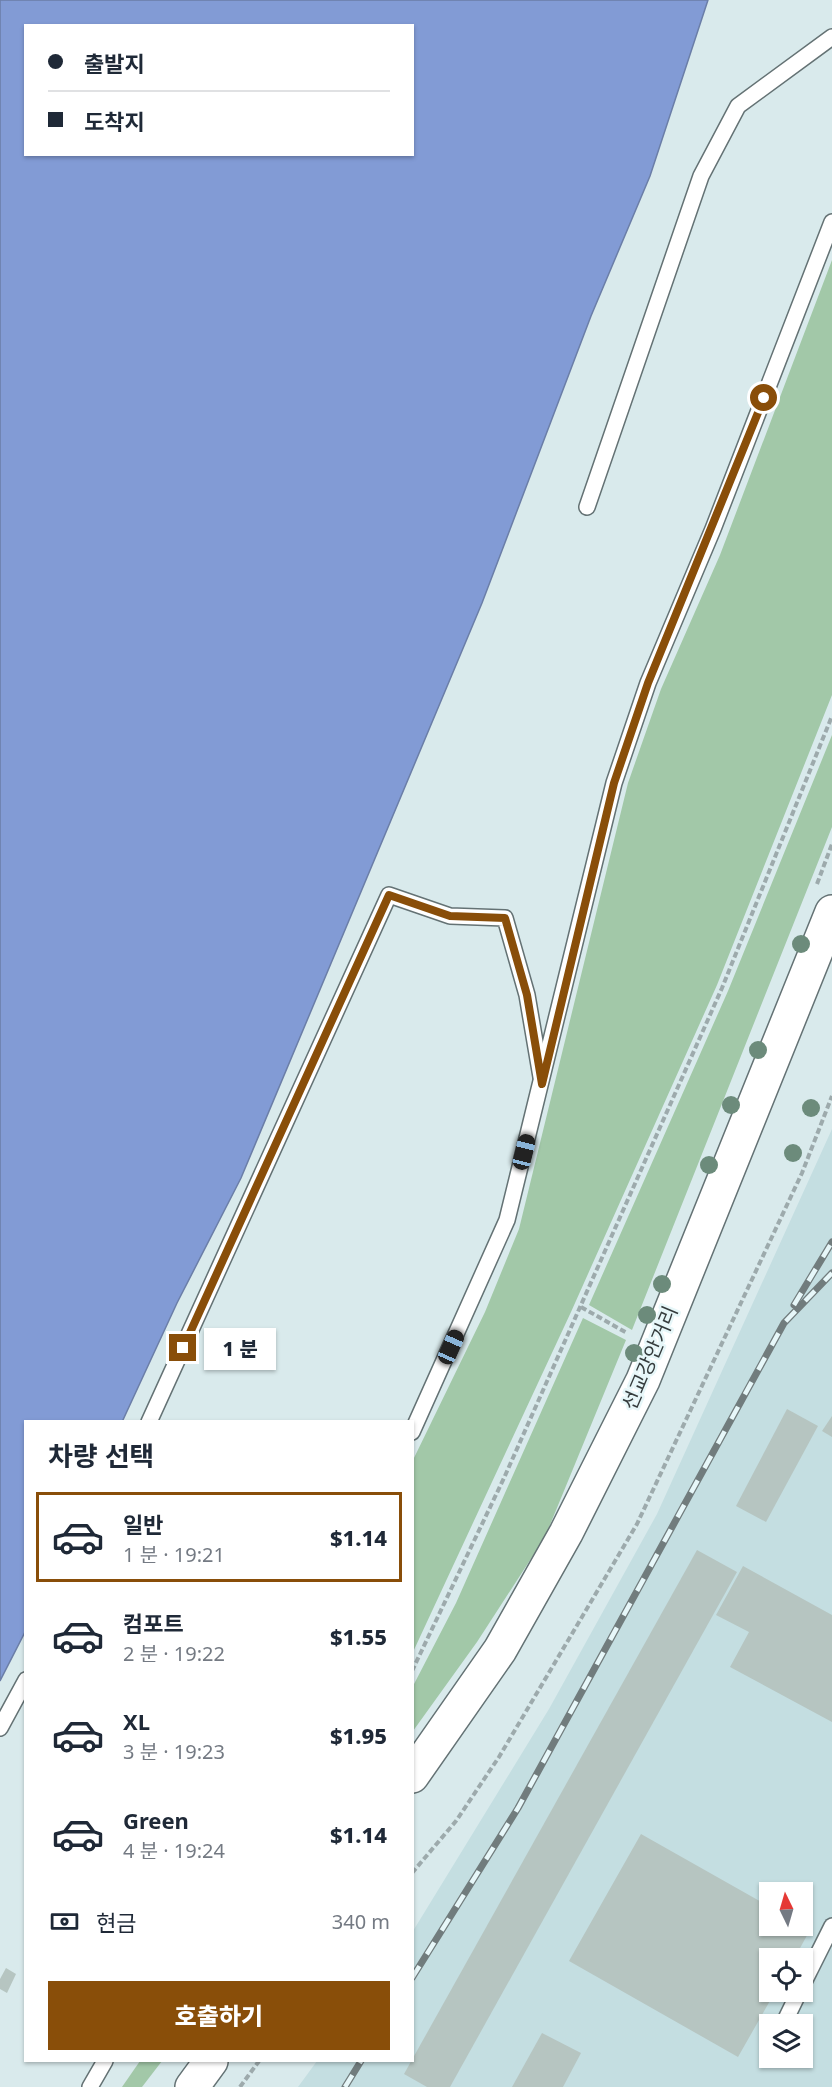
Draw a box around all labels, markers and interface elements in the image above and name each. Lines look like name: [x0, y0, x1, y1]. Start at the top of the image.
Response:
text: 출발지: [84, 48, 145, 78]
text: 도착지: [84, 106, 145, 136]
route start: [750, 384, 777, 411]
car: [511, 1132, 537, 1172]
street label: 선교강안거리: [616, 1302, 684, 1414]
callout: 1 분: [204, 1327, 276, 1369]
car: [435, 1327, 467, 1367]
route end: [169, 1334, 196, 1361]
text: 1 분: [222, 1335, 258, 1362]
text: 차량 선택: [48, 1437, 154, 1474]
text: 일반: [123, 1509, 163, 1539]
icon: car: [51, 1510, 105, 1564]
text: $1.14: [330, 1522, 387, 1552]
text: 1 분 · 19:21: [123, 1541, 225, 1568]
text: 컴포트: [123, 1608, 184, 1638]
icon: car: [51, 1609, 105, 1663]
text: $1.55: [330, 1621, 387, 1651]
text: 2 분 · 19:22: [123, 1640, 225, 1667]
text: XL: [123, 1706, 150, 1736]
icon: car: [51, 1708, 105, 1762]
text: $1.95: [330, 1720, 387, 1750]
text: 3 분 · 19:23: [123, 1738, 225, 1765]
text: Green: [123, 1805, 189, 1835]
icon: car: [51, 1807, 105, 1861]
text: $1.14: [330, 1819, 387, 1849]
text: 4 분 · 19:24: [123, 1837, 225, 1864]
north arrow: [759, 1882, 813, 1936]
map controls: [759, 1882, 813, 2068]
icon: cash: [48, 1905, 81, 1938]
text: 현금: [96, 1907, 136, 1937]
text: 340 m: [332, 1908, 390, 1935]
button: locate: [759, 1948, 813, 2002]
button: 호출하기: [48, 1981, 390, 2050]
button: layers: [759, 2014, 813, 2068]

